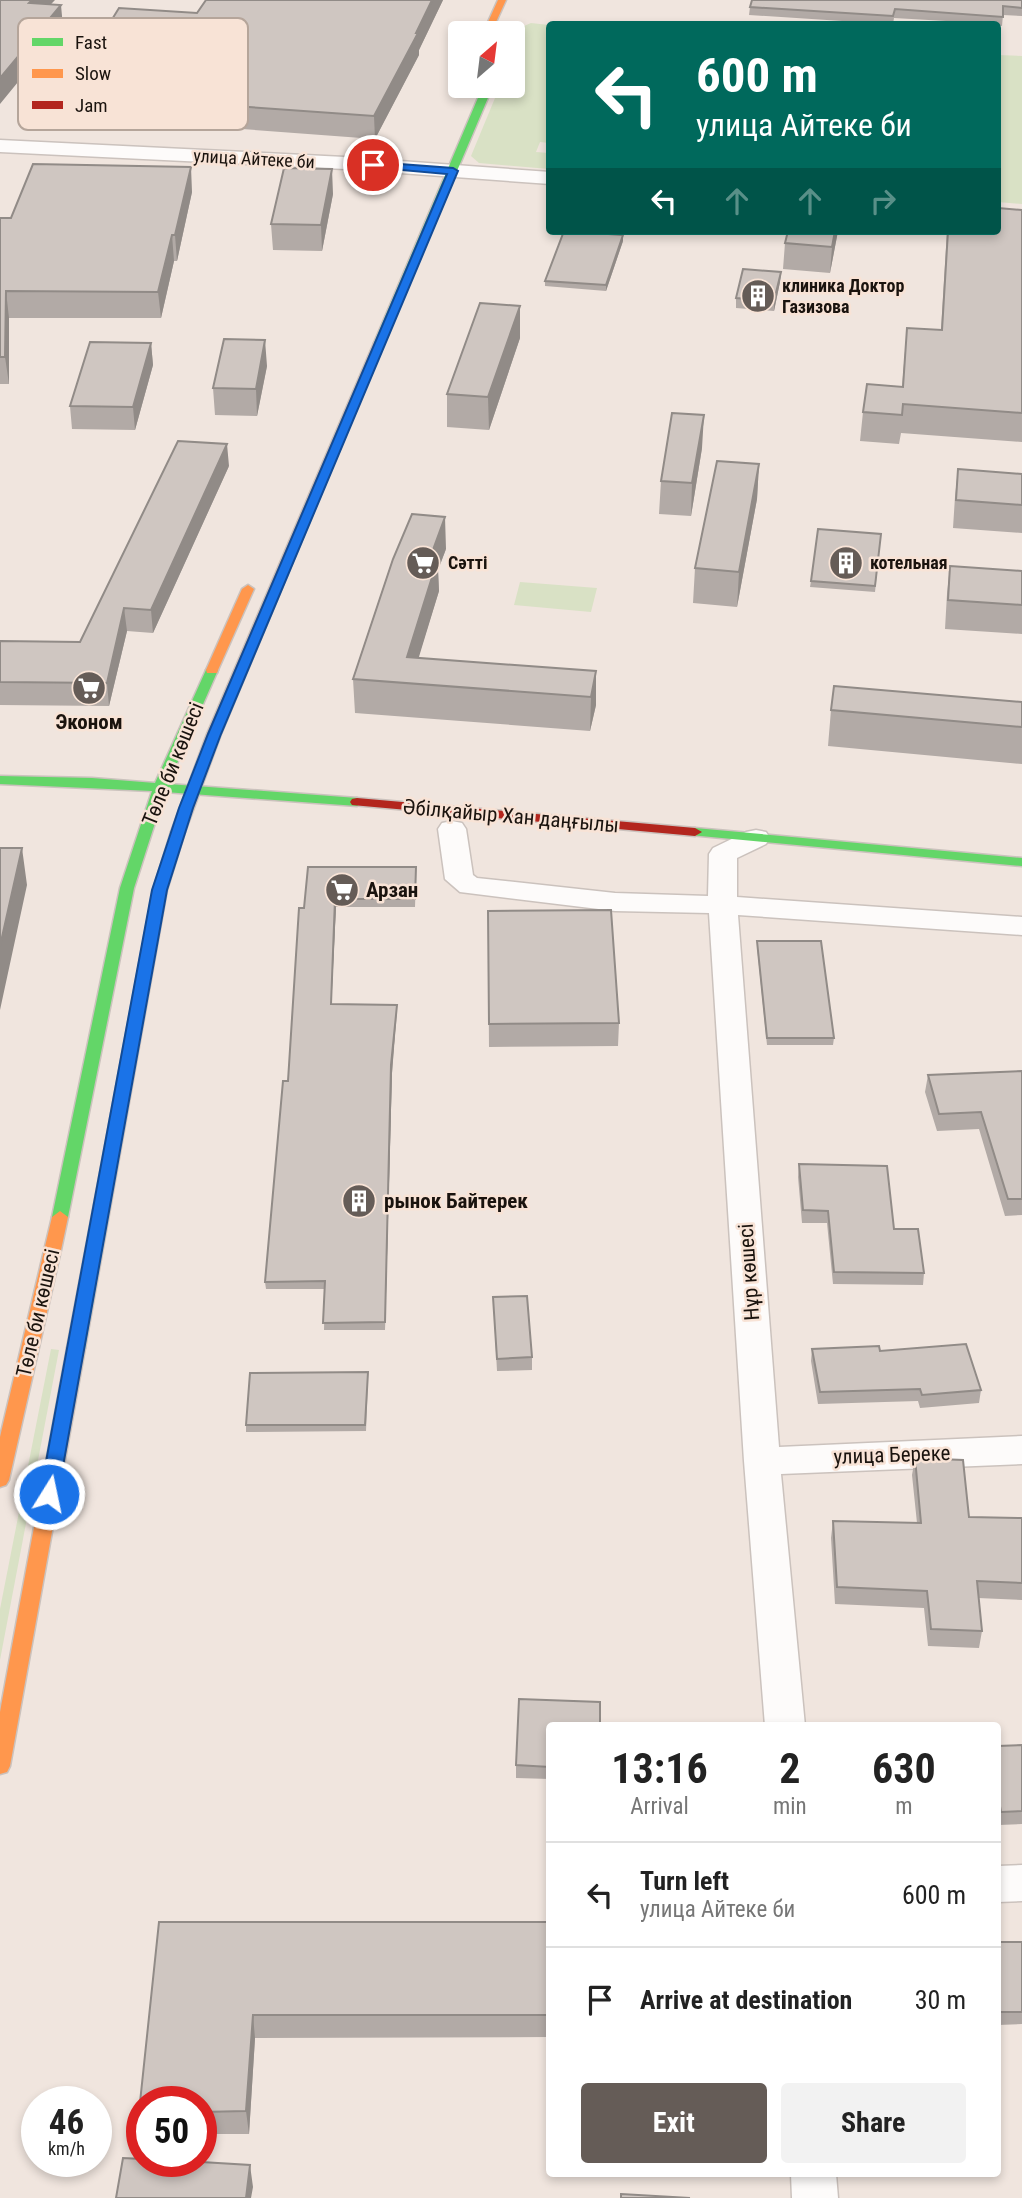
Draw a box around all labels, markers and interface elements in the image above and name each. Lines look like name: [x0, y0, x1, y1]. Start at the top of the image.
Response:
legend: [18, 18, 248, 130]
north arrow: [448, 21, 525, 98]
map controls: [448, 21, 525, 98]
text: Fast: [75, 31, 107, 54]
text: 600 m: [696, 47, 818, 104]
icon: left: [581, 49, 672, 140]
text: Slow: [75, 62, 111, 85]
text: Jam: [75, 94, 108, 117]
text: улица Айтеке би: [696, 106, 912, 144]
pin: [343, 135, 403, 195]
street label: улица Айтеке би: [193, 145, 315, 172]
icon: arrive: [354, 146, 392, 184]
icon: left: [645, 182, 683, 220]
icon: ahead: [718, 182, 756, 220]
icon: ahead: [791, 182, 829, 220]
icon: right: [864, 182, 902, 220]
place label: клиника Доктор Газизова: [782, 275, 904, 317]
building icon: клиника Доктор Газизова: [739, 277, 777, 315]
supermarket icon: Cәтті: [404, 544, 442, 582]
building icon: котельная: [827, 544, 865, 582]
place label: Cәтті: [448, 552, 487, 573]
place label: котельная: [870, 552, 948, 573]
supermarket icon: Эконом: [70, 669, 108, 707]
street label: Төле би көшесі: [137, 699, 209, 829]
place label: Эконом: [55, 710, 123, 734]
street label: Әбілқайыр Хан даңғылы: [402, 795, 620, 837]
supermarket icon: Арзан: [323, 871, 361, 909]
place label: Арзан: [366, 878, 418, 902]
building icon: рынок Байтерек: [340, 1182, 378, 1220]
place label: рынок Байтерек: [384, 1189, 528, 1213]
street label: Нұр көшесі: [734, 1223, 764, 1321]
street label: Төле би көшесі: [12, 1247, 64, 1379]
street label: улица Береке: [833, 1441, 951, 1469]
position arrow: [12, 1457, 86, 1531]
text: 13:16: [611, 1744, 708, 1793]
text: 2: [779, 1744, 800, 1793]
text: 630: [872, 1744, 936, 1793]
text: Arrival: [630, 1793, 689, 1820]
text: min: [773, 1793, 807, 1820]
text: m: [895, 1793, 912, 1820]
text: Turn left: [640, 1866, 729, 1896]
icon: left: [581, 1876, 619, 1914]
text: 600 m: [902, 1880, 966, 1910]
text: улица Айтеке би: [640, 1896, 795, 1923]
icon: arrive: [581, 1981, 619, 2019]
text: Arrive at destination: [640, 1985, 852, 2015]
text: 30 m: [915, 1985, 966, 2015]
button: Exit: [581, 2083, 767, 2163]
button: Share: [781, 2083, 966, 2163]
speed limit sign: 50: [126, 2086, 217, 2177]
text: 46: [49, 2102, 84, 2143]
text: km/h: [48, 2138, 85, 2159]

